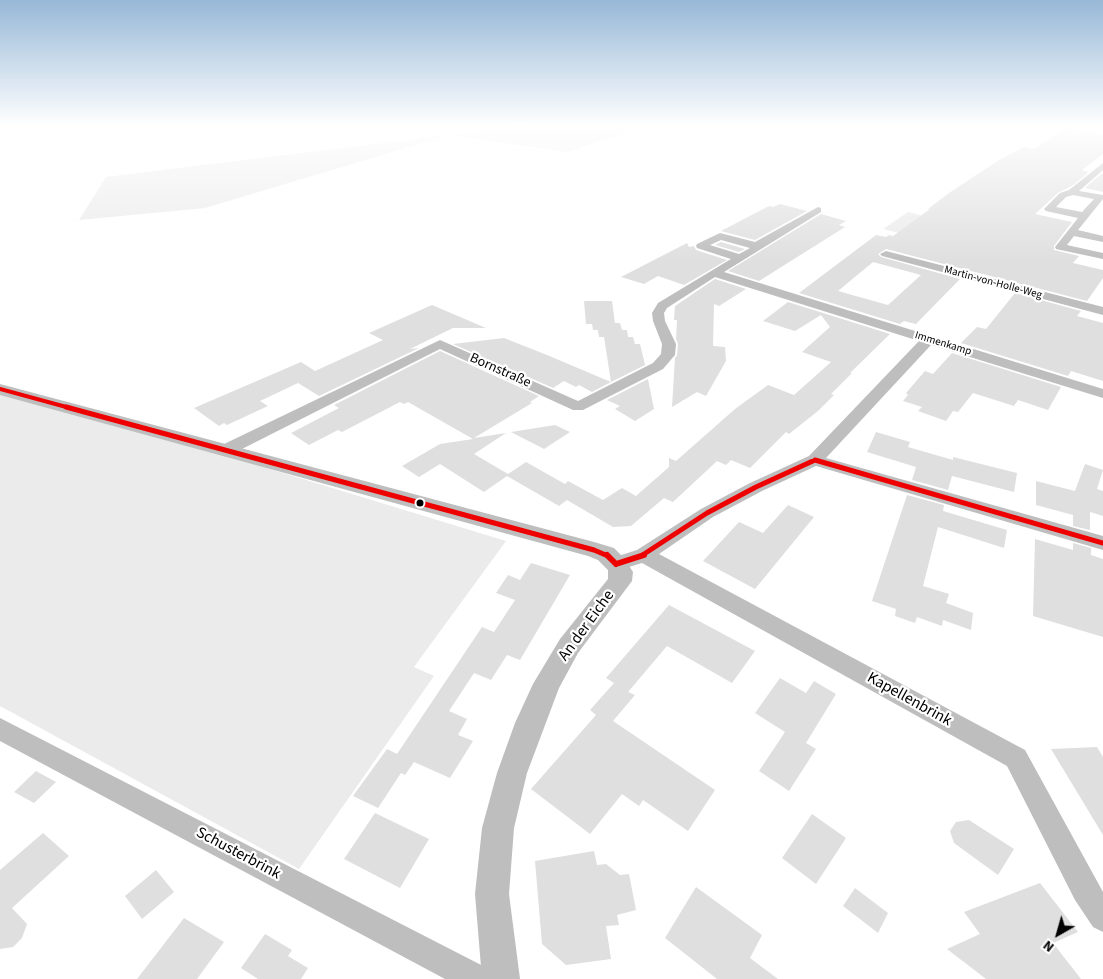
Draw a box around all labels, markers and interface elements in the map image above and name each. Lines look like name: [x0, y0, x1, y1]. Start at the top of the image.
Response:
street label: Martin-von-Holle-Weg: [943, 264, 1043, 302]
street label: Immenkamp: [913, 329, 973, 359]
street label: Bornstraße: [467, 350, 533, 392]
unlabelled marker: [415, 498, 425, 508]
street label: An der Eiche: [555, 587, 619, 665]
street label: Kapellenbrink: [863, 669, 955, 731]
street label: Schusterbrink: [192, 824, 284, 884]
north arrow: [1033, 909, 1083, 959]
text: N: [1039, 935, 1059, 957]

